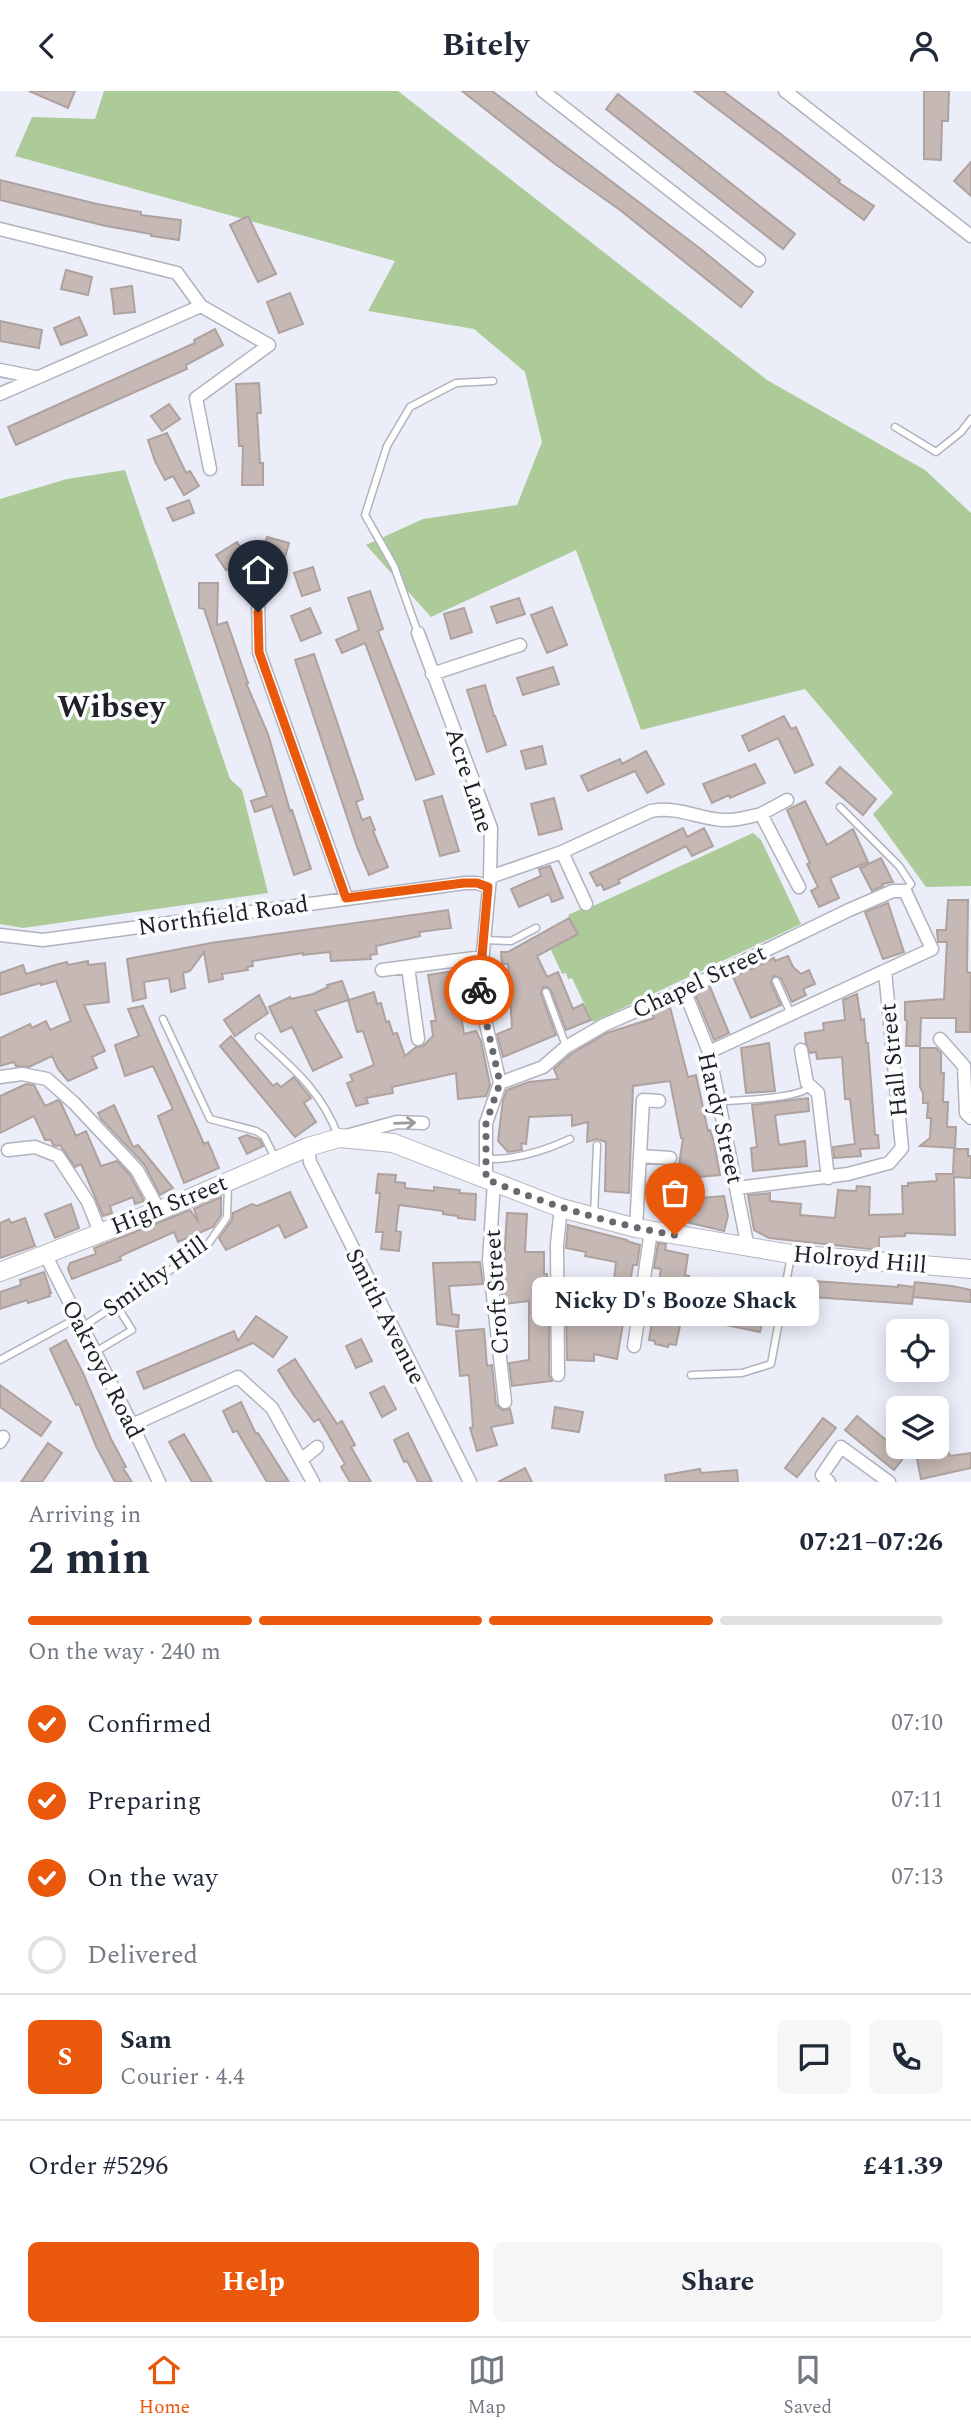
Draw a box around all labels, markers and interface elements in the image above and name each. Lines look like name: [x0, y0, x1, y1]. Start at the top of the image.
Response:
text: Bitely: [442, 21, 529, 70]
icon: back: [28, 27, 66, 65]
icon: person: [905, 27, 943, 65]
pin: [228, 540, 288, 612]
icon: home: [239, 551, 277, 589]
district label: Wibsey: [57, 683, 167, 732]
street label: Acre Lane: [435, 723, 503, 838]
street label: Northfield Road: [136, 886, 311, 946]
street label: Chapel Street: [626, 935, 772, 1029]
courier: [444, 955, 514, 1025]
icon: bike: [460, 971, 498, 1009]
street label: Hall Street: [870, 1001, 918, 1119]
street label: Hardy Street: [687, 1049, 753, 1188]
one-way arrow: [393, 1116, 416, 1129]
pin: [645, 1163, 705, 1235]
street label: High Street: [106, 1165, 233, 1245]
icon: bag: [656, 1174, 694, 1212]
street label: Smithy Hill: [95, 1227, 216, 1326]
street label: Croft Street: [475, 1228, 519, 1356]
street label: Holroyd Hill: [792, 1236, 928, 1284]
street label: Smith Avenue: [335, 1242, 435, 1391]
callout: Nicky D's Booze Shack: [532, 1277, 818, 1326]
text: Nicky D's Booze Shack: [554, 1284, 797, 1319]
street label: Oakroyd Road: [52, 1294, 153, 1445]
map controls: [886, 1319, 949, 1459]
button: locate: [886, 1319, 949, 1382]
button: layers: [886, 1396, 949, 1459]
text: Arriving in: [28, 1498, 141, 1533]
text: 07:21–07:26: [799, 1522, 943, 1562]
text: 2 min: [28, 1524, 150, 1594]
text: On the way · 240 m: [28, 1635, 221, 1670]
text: Confirmed: [87, 1704, 212, 1744]
icon: check: [28, 1705, 66, 1743]
text: 07:10: [891, 1706, 943, 1741]
text: Preparing: [87, 1781, 201, 1821]
icon: check: [28, 1782, 66, 1820]
text: 07:11: [891, 1783, 943, 1818]
text: On the way: [87, 1858, 218, 1898]
icon: check: [28, 1859, 66, 1897]
text: 07:13: [891, 1860, 943, 1895]
text: Delivered: [87, 1935, 198, 1975]
text: Sam: [120, 2020, 172, 2060]
button: chat: [777, 2020, 851, 2094]
button: phone: [869, 2020, 943, 2094]
text: S: [58, 2037, 72, 2077]
text: Courier · 4.4: [120, 2060, 245, 2095]
text: Order #5296: [28, 2146, 168, 2186]
text: £41.39: [863, 2146, 943, 2186]
button: Help: [28, 2242, 479, 2322]
button: Share: [493, 2242, 943, 2322]
tab: Home: [139, 2351, 190, 2422]
tab: Map: [468, 2351, 506, 2422]
tab: Saved: [783, 2351, 832, 2422]

